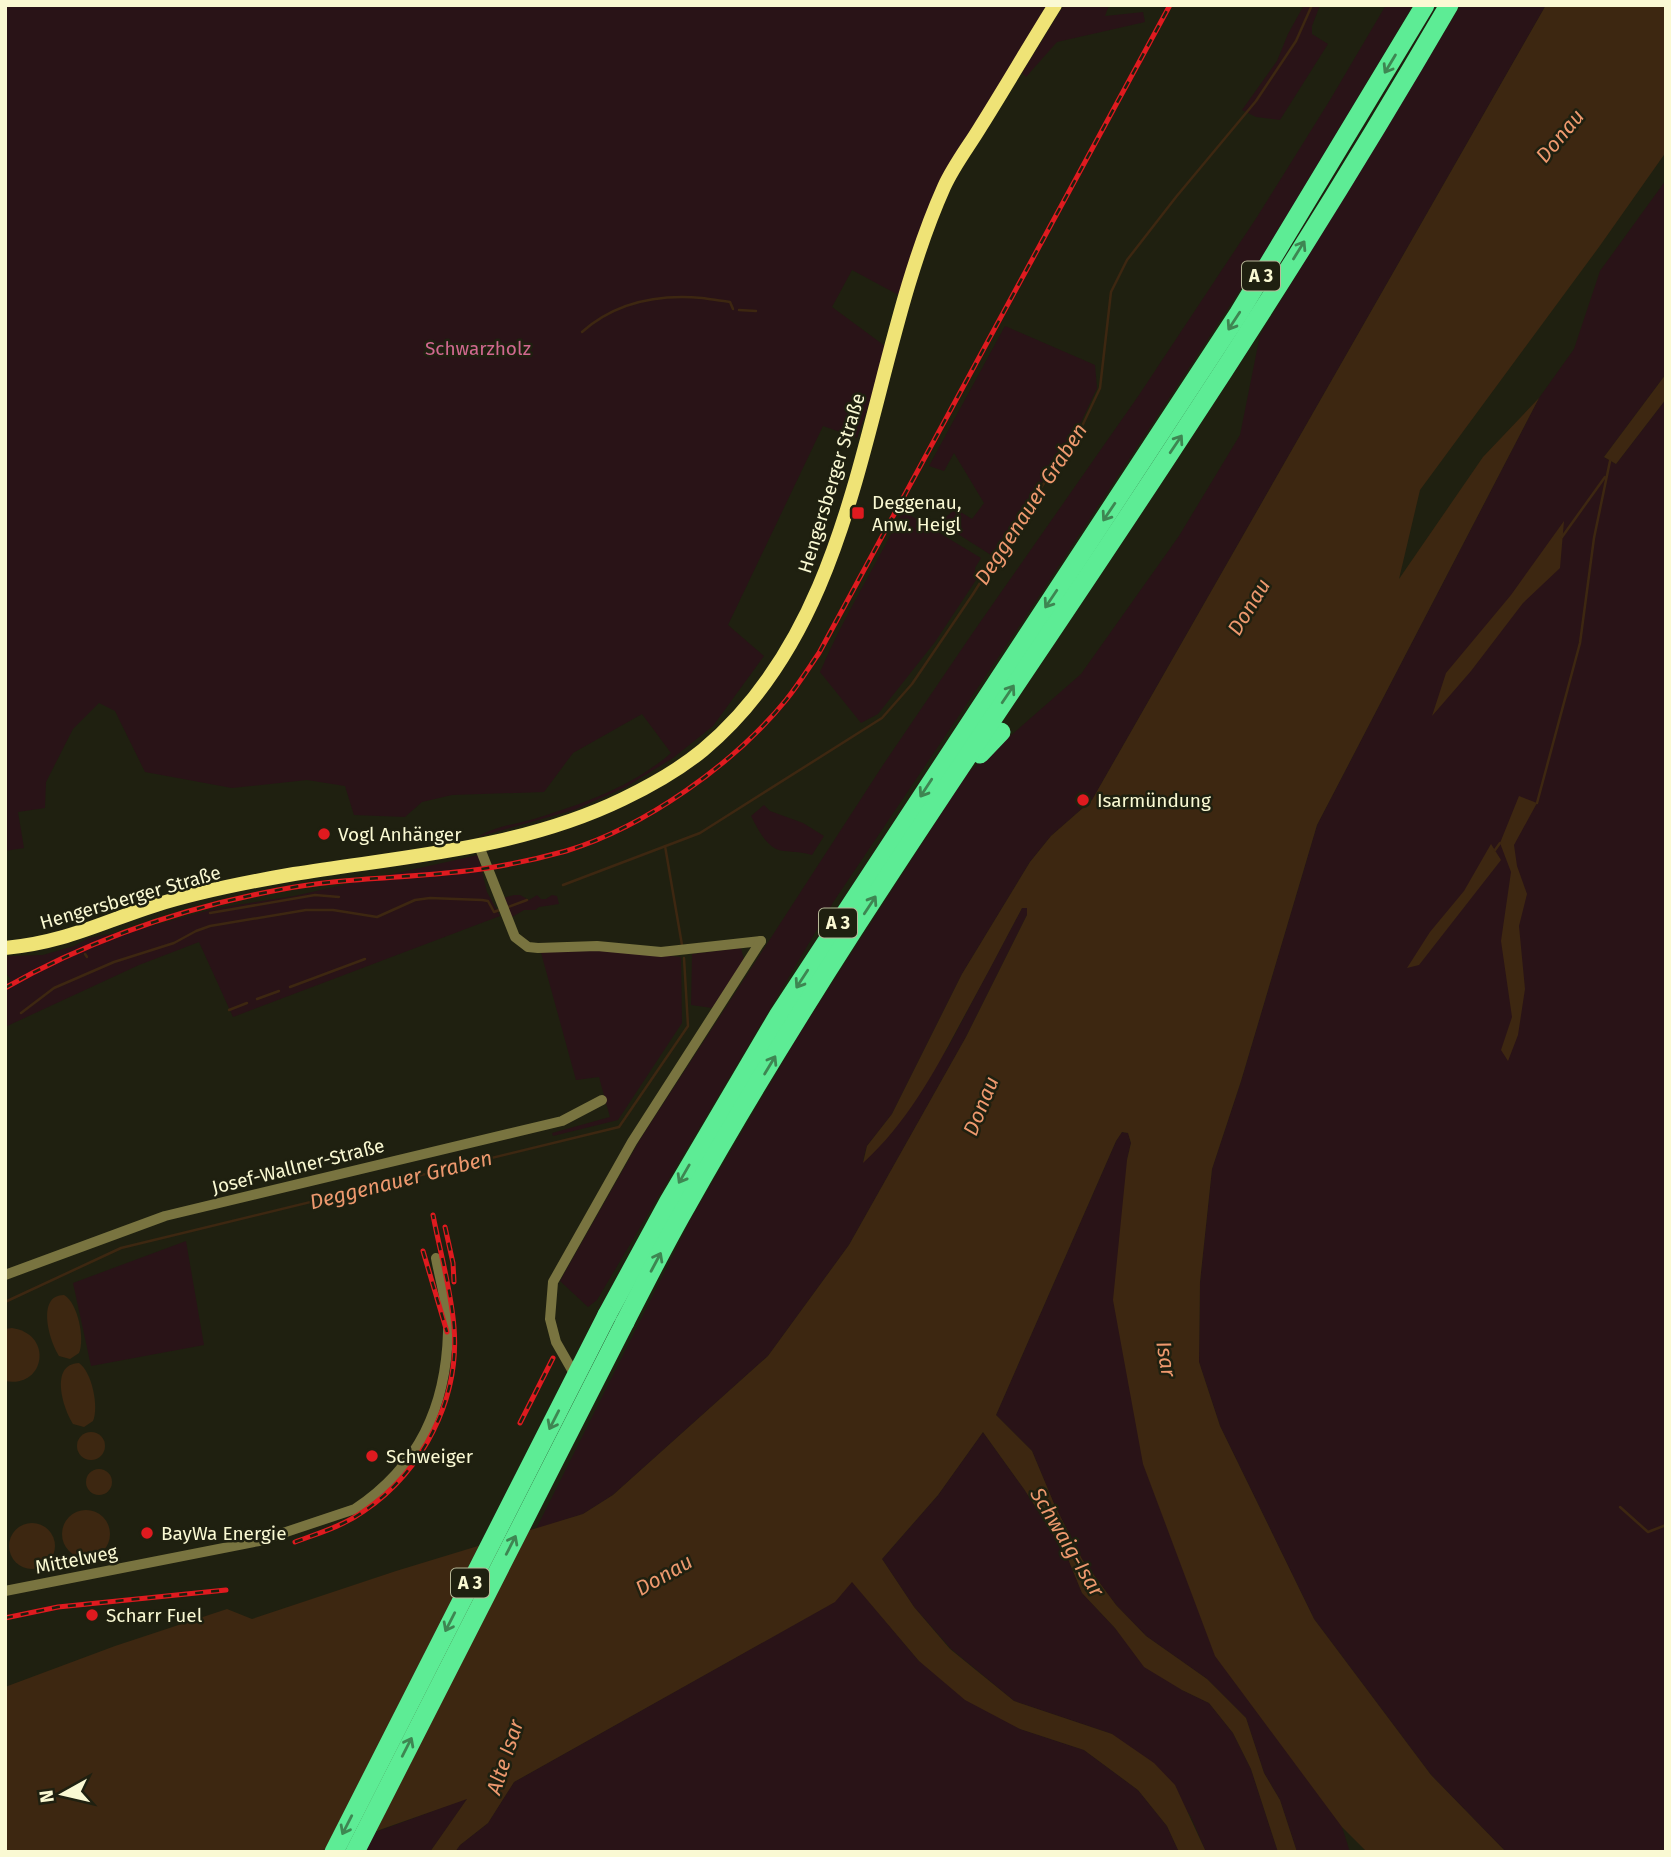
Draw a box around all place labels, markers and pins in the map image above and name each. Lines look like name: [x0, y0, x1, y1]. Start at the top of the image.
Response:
place label: Deggenau, Anw. Heigl: [872, 491, 962, 536]
marker: Deggenau, Anw. Heigl: [850, 505, 866, 521]
place label: Isarmündung: [1097, 789, 1211, 812]
marker: Isarmündung: [1075, 792, 1091, 808]
place label: Vogl Anhänger: [338, 823, 462, 846]
marker: Vogl Anhänger: [316, 826, 332, 842]
place label: Schweiger: [386, 1445, 474, 1468]
marker: Schweiger: [364, 1448, 380, 1464]
place label: BayWa Energie: [161, 1522, 287, 1545]
marker: BayWa Energie: [139, 1525, 155, 1541]
place label: Scharr Fuel: [106, 1604, 203, 1627]
marker: Scharr Fuel: [84, 1607, 100, 1623]

